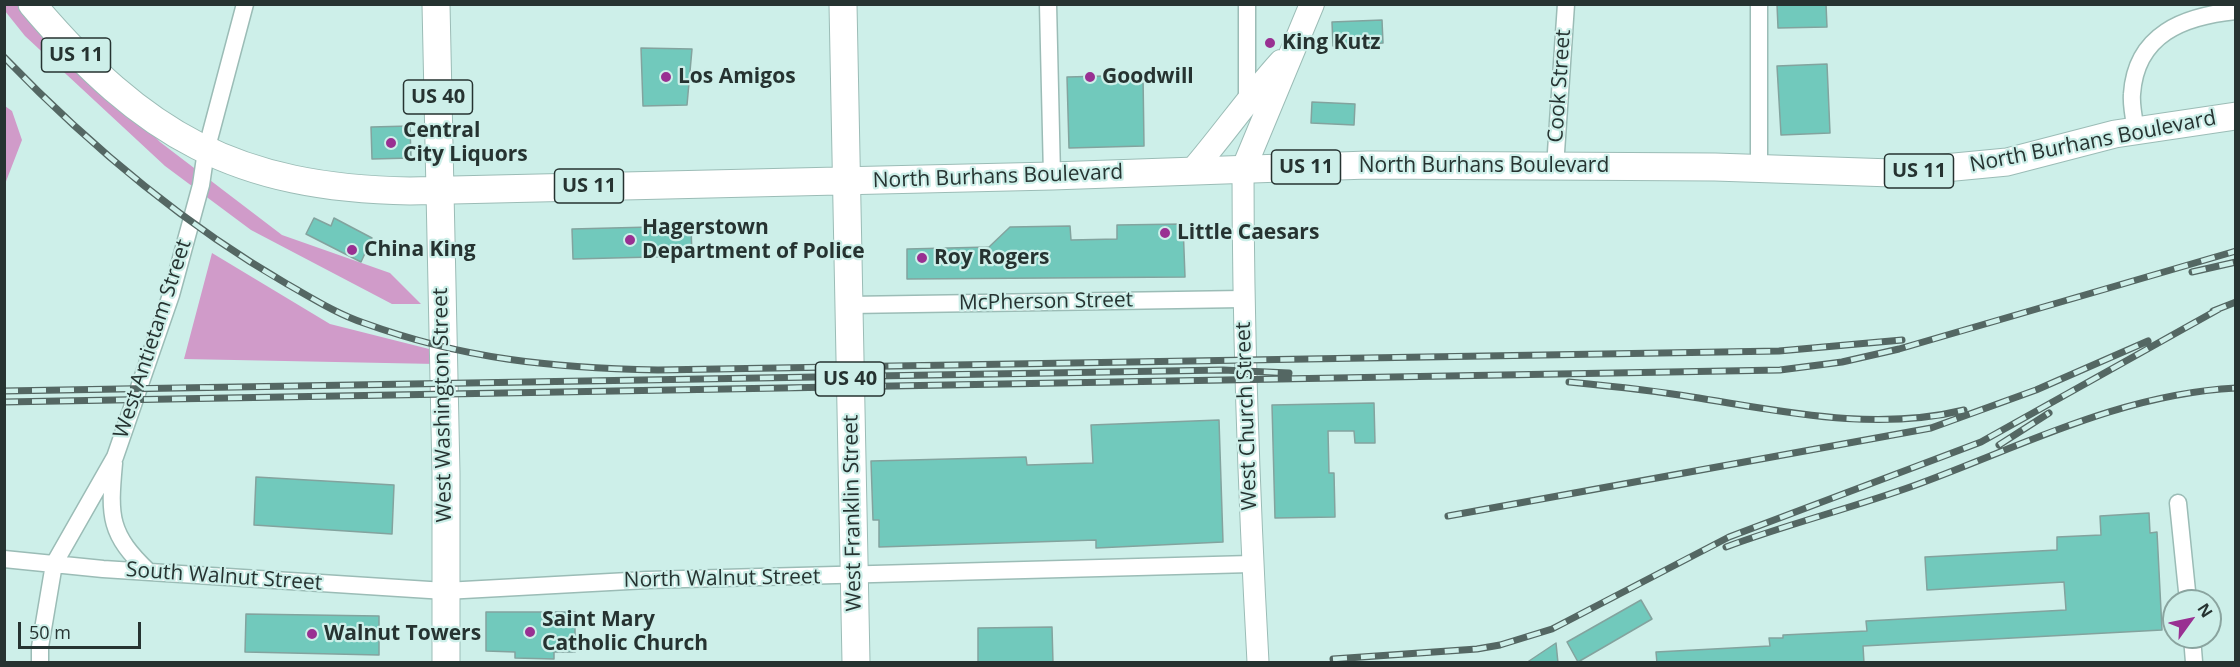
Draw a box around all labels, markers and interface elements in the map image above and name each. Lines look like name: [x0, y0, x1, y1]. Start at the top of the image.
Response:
street label: Cook Street: [1543, 28, 1577, 144]
place label: King Kutz: [1282, 30, 1381, 56]
marker: King Kutz: [1263, 36, 1277, 50]
road number: US 11: [42, 38, 110, 72]
place label: Los Amigos: [678, 64, 796, 90]
place label: Goodwill: [1102, 64, 1194, 90]
marker: Los Amigos: [659, 70, 673, 84]
marker: Goodwill: [1083, 70, 1097, 84]
road number: US 40: [404, 80, 472, 114]
street label: North Burhans Boulevard: [1968, 106, 2218, 178]
place label: Central City Liquors: [403, 118, 528, 168]
marker: Central City Liquors: [384, 136, 398, 150]
road number: US 11: [1272, 150, 1340, 184]
street label: North Burhans Boulevard: [1359, 153, 1609, 179]
road number: US 11: [1884, 154, 1954, 188]
street label: North Burhans Boulevard: [872, 160, 1124, 194]
road number: US 11: [554, 169, 624, 203]
place label: Hagerstown Department of Police: [642, 215, 865, 265]
place label: Little Caesars: [1177, 220, 1319, 246]
marker: Little Caesars: [1158, 226, 1172, 240]
marker: Hagerstown Department of Police: [623, 233, 637, 247]
street label: West Antietam Street: [109, 236, 197, 442]
place label: China King: [364, 237, 476, 263]
marker: China King: [345, 243, 359, 257]
place label: Roy Rogers: [934, 245, 1049, 271]
marker: Roy Rogers: [915, 251, 929, 265]
street label: West Washington Street: [428, 287, 458, 523]
street label: McPherson Street: [959, 288, 1133, 316]
street label: West Church Street: [1231, 321, 1263, 511]
road number: US 40: [816, 362, 884, 396]
street label: West Franklin Street: [839, 414, 867, 612]
street label: South Walnut Street: [125, 558, 323, 596]
street label: North Walnut Street: [624, 565, 820, 593]
north arrow: [2162, 589, 2222, 649]
text: N: [2193, 599, 2218, 622]
place label: Saint Mary Catholic Church: [542, 607, 708, 657]
scale bar: [21, 610, 144, 648]
text: 50 m: [29, 620, 71, 644]
place label: Walnut Towers: [324, 621, 481, 647]
marker: Saint Mary Catholic Church: [523, 625, 537, 639]
marker: Walnut Towers: [305, 627, 319, 641]

